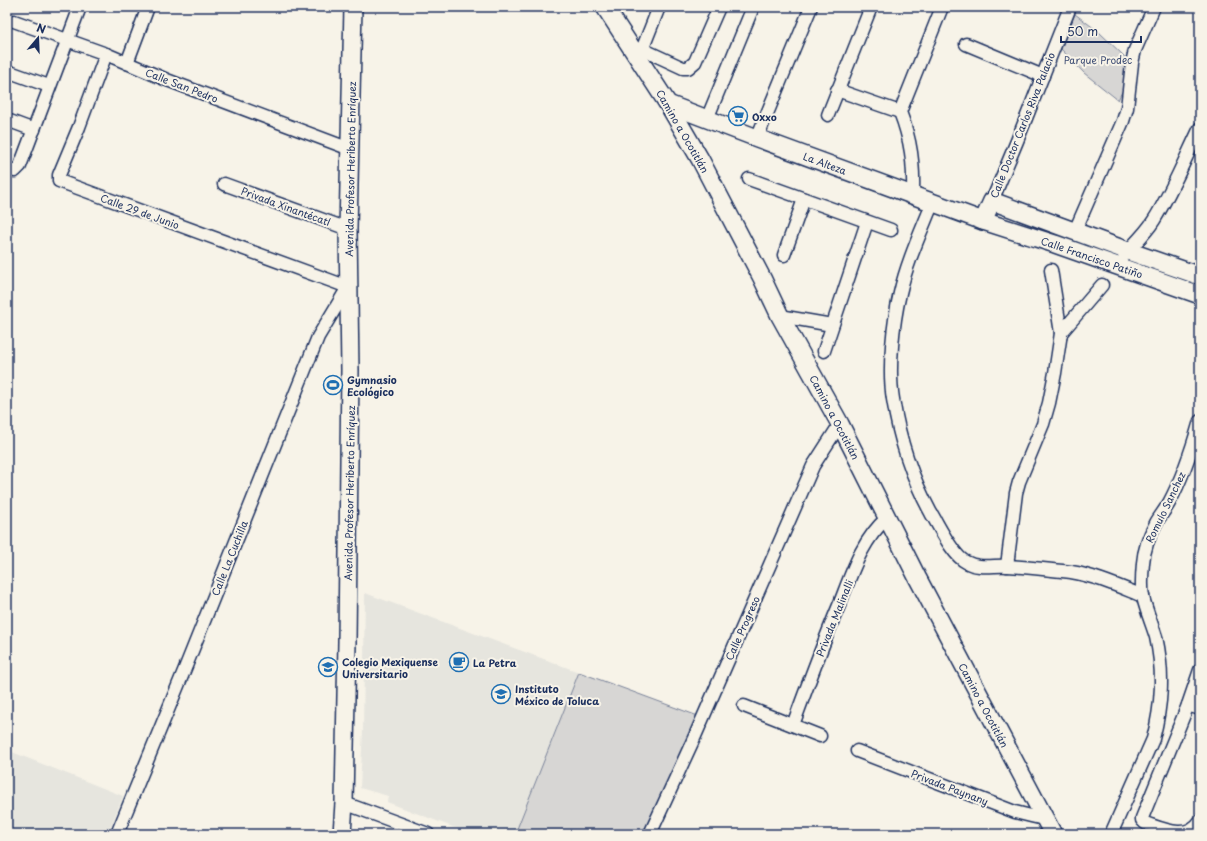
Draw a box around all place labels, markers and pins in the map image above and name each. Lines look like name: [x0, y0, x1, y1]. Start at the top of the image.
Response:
supermarket icon: Oxxo: [727, 105, 749, 127]
place label: Oxxo: [752, 109, 777, 124]
place label: Gymnasio Ecológico: [347, 372, 397, 399]
sports icon: Gymnasio Ecológico: [322, 374, 344, 396]
cafe icon: La Petra: [448, 651, 470, 673]
place label: Colegio Mexiquense Universitario: [342, 654, 438, 681]
place label: La Petra: [473, 655, 517, 670]
school or university icon: Colegio Mexiquense Universitario: [317, 656, 339, 678]
place label: Instituto México de Toluca: [515, 681, 599, 708]
school or university icon: Instituto México de Toluca: [490, 683, 512, 705]

